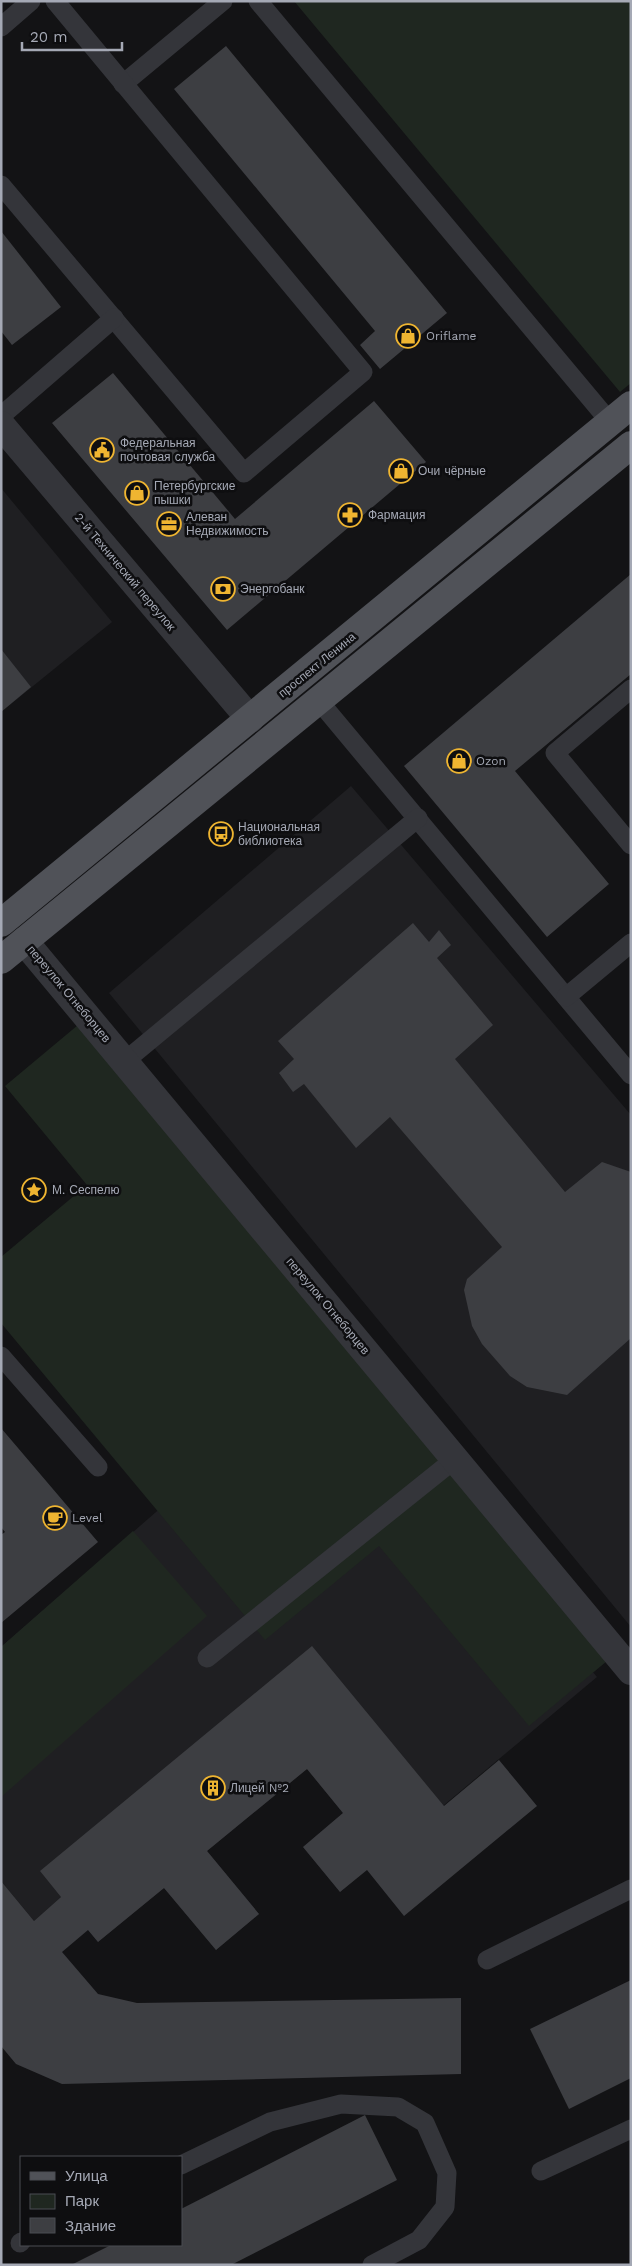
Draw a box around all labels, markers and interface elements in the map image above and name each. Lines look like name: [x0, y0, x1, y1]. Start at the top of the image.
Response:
scale bar: [22, 20, 122, 52]
text: 20 m: [30, 28, 68, 46]
shop icon: Oriflame: [395, 323, 421, 349]
place label: Oriflame: [426, 329, 477, 343]
place label: Федеральная почтовая служба: [120, 436, 216, 464]
public building icon: Федеральная почтовая служба: [89, 437, 115, 463]
shop icon: Очи чёрные: [388, 458, 414, 484]
place label: Очи чёрные: [418, 464, 486, 478]
place label: Петербургские пышки: [154, 479, 236, 507]
shop icon: Петербургские пышки: [124, 480, 150, 506]
pharmacy icon: Фармация: [337, 502, 363, 528]
place label: Фармация: [368, 508, 425, 522]
street label: 2-й Технический переулок: [72, 510, 179, 634]
place label: Алеван Недвижимость: [186, 510, 269, 538]
office icon: Алеван Недвижимость: [156, 511, 182, 537]
bank icon: Энергобанк: [210, 576, 236, 602]
place label: Энергобанк: [240, 582, 305, 596]
street label: проспект Ленина: [276, 629, 359, 700]
shop icon: Ozon: [446, 748, 472, 774]
place label: Ozon: [476, 754, 506, 768]
place label: Национальная библиотека: [238, 820, 320, 848]
bus stop icon: Национальная библиотека: [208, 821, 234, 847]
street label: переулок Огнеборцев: [24, 943, 114, 1045]
place icon: М. Сеспелю: [21, 1177, 47, 1203]
place label: М. Сеспелю: [52, 1183, 119, 1197]
street label: переулок Огнеборцев: [283, 1255, 373, 1357]
cafe icon: Level: [42, 1505, 68, 1531]
place label: Level: [72, 1511, 103, 1525]
building icon: Лицей №2: [200, 1775, 226, 1801]
place label: Лицей №2: [230, 1781, 289, 1795]
legend: [20, 2156, 182, 2246]
text: Улица: [65, 2167, 108, 2185]
text: Парк: [65, 2192, 99, 2210]
text: Здание: [65, 2217, 116, 2235]

